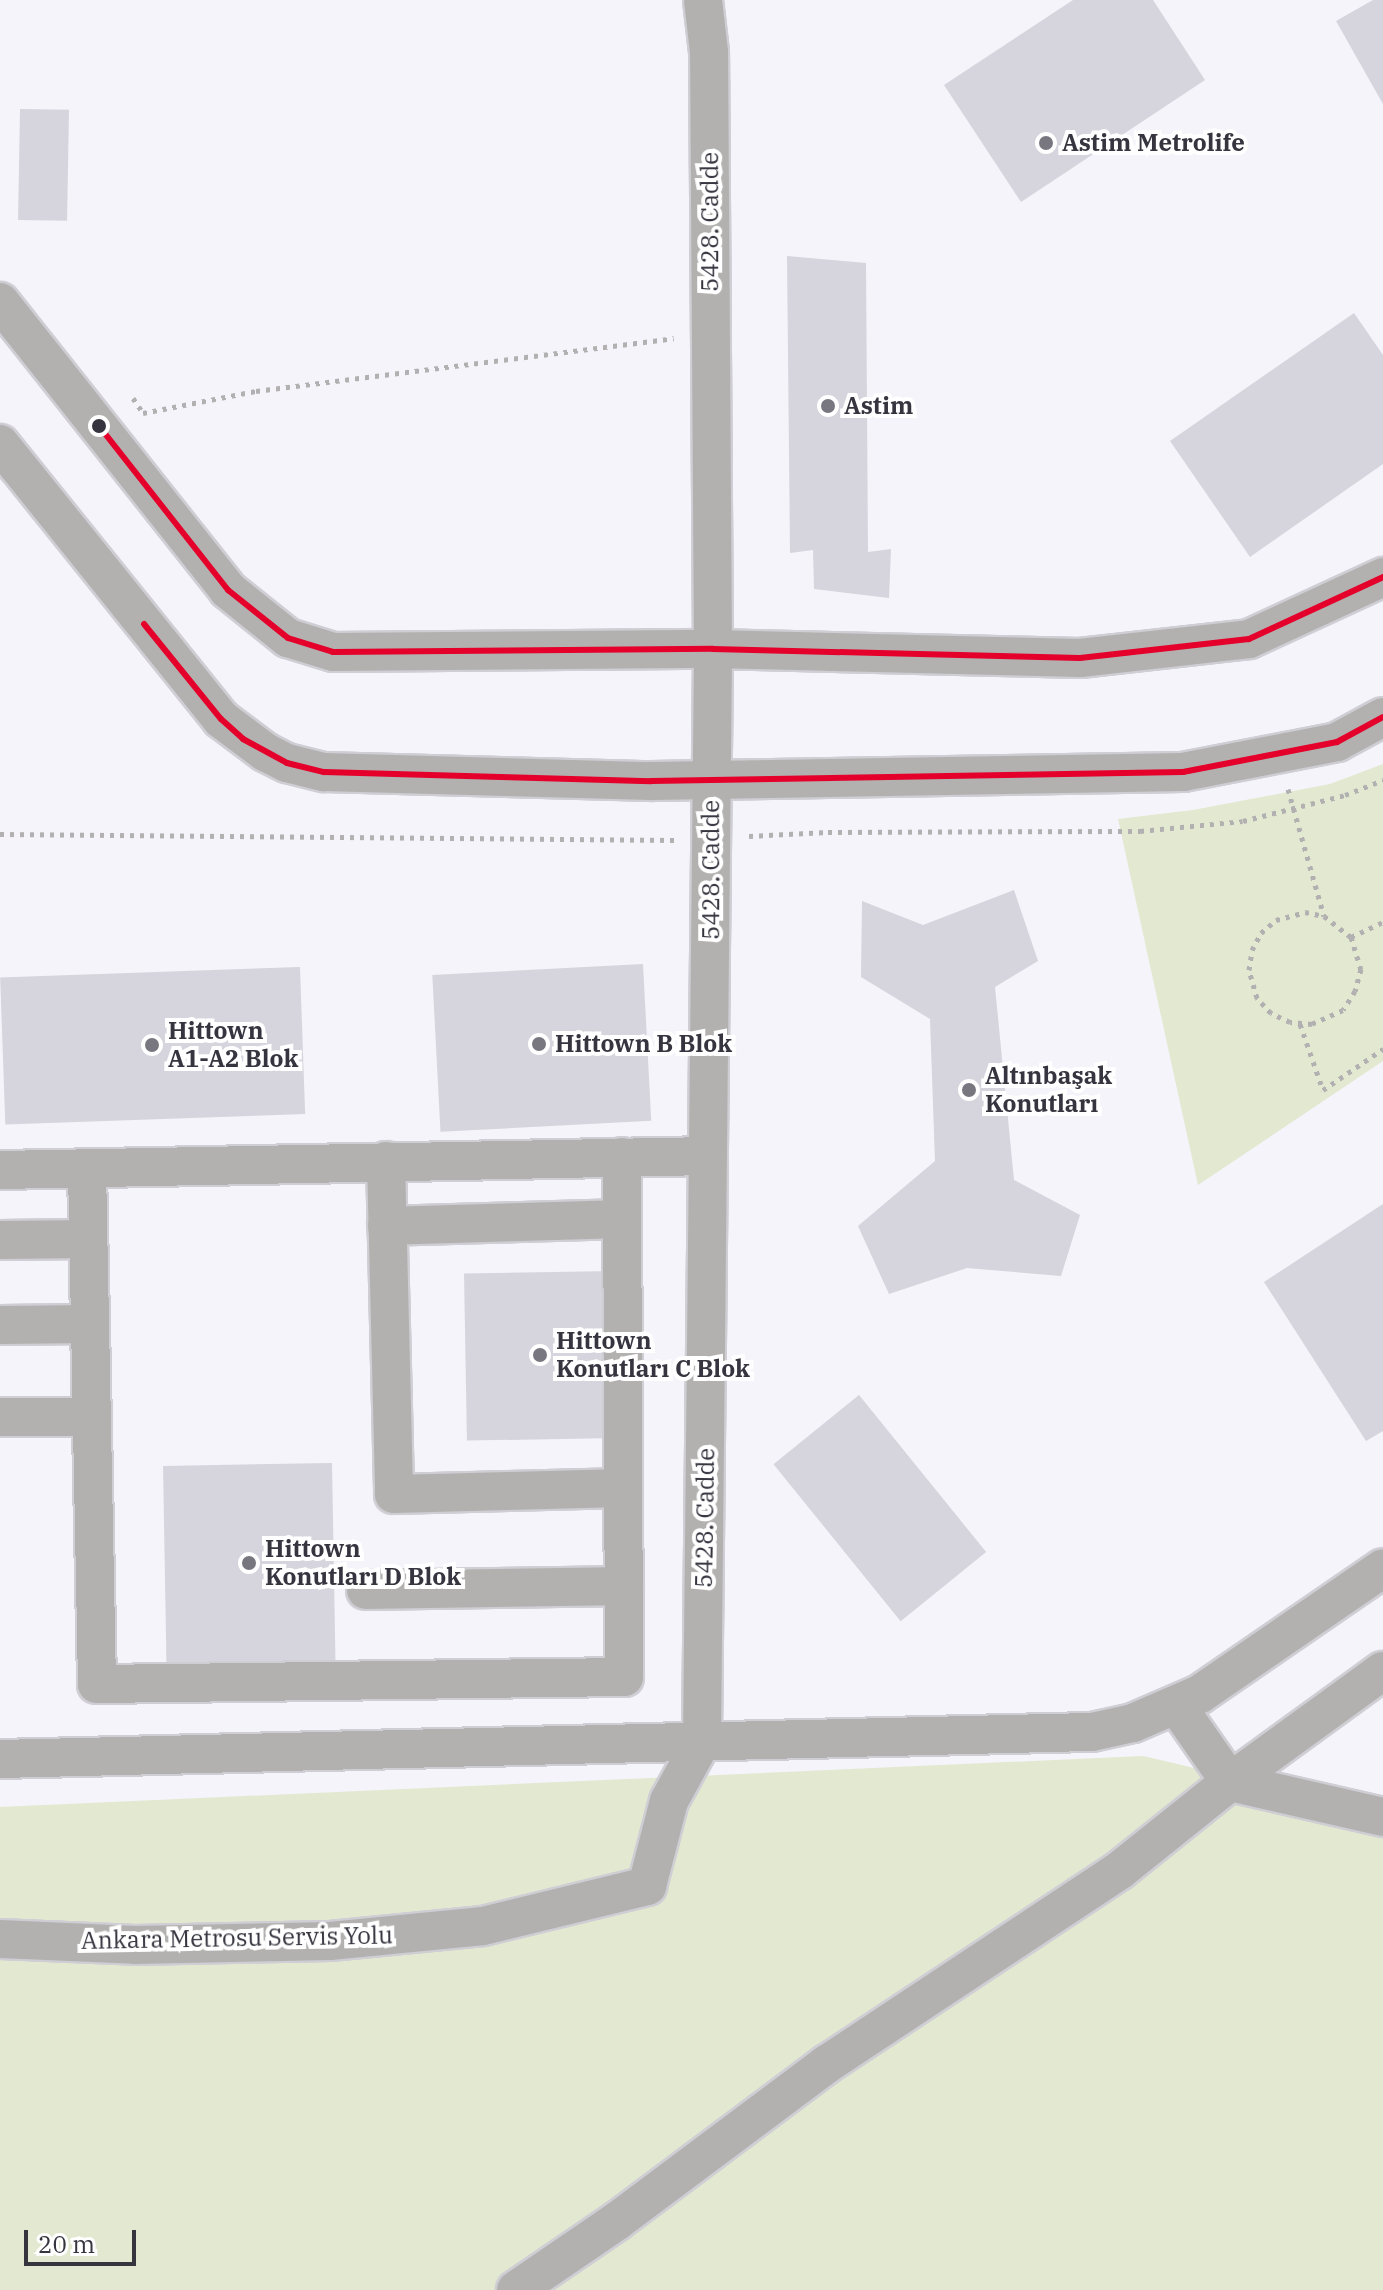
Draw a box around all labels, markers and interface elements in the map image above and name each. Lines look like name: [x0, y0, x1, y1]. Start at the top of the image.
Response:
place label: Astim Metrolife: [1062, 129, 1245, 157]
marker: Astim Metrolife: [1037, 134, 1055, 152]
street label: 5428. Cadde: [696, 152, 724, 292]
place label: Astim: [844, 392, 913, 420]
marker: Astim: [819, 397, 837, 415]
unlabelled marker: [91, 418, 107, 434]
street label: 5428. Cadde: [697, 800, 725, 940]
place label: Hittown A1-A2 Blok: [168, 1017, 298, 1073]
place label: Hittown B Blok: [555, 1030, 732, 1058]
marker: Hittown B Blok: [530, 1035, 548, 1053]
marker: Hittown A1-A2 Blok: [143, 1036, 161, 1054]
place label: Altınbaşak Konutları: [985, 1062, 1112, 1118]
marker: Altınbaşak Konutları: [960, 1081, 978, 1099]
place label: Hittown Konutları C Blok: [556, 1327, 750, 1383]
marker: Hittown Konutları C Blok: [531, 1346, 549, 1364]
street label: 5428. Cadde: [689, 1448, 721, 1588]
place label: Hittown Konutları D Blok: [265, 1535, 461, 1591]
marker: Hittown Konutları D Blok: [240, 1554, 258, 1572]
street label: Ankara Metrosu Servis Yolu: [81, 1921, 393, 1955]
scale bar: [28, 2214, 140, 2264]
text: 20 m: [38, 2228, 95, 2260]

